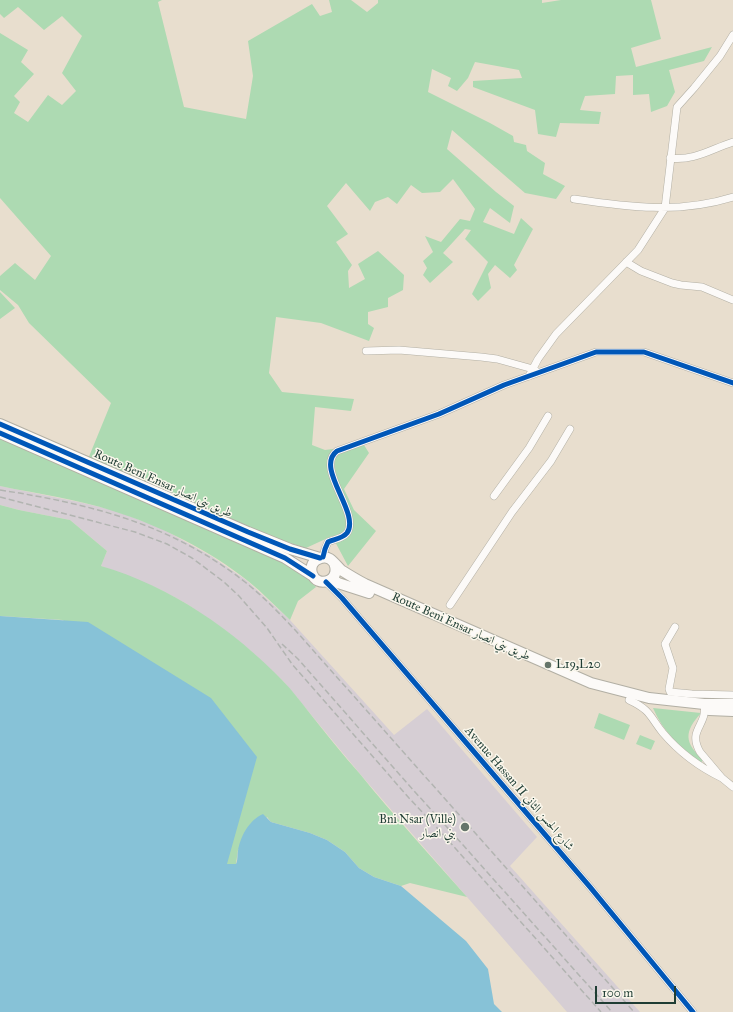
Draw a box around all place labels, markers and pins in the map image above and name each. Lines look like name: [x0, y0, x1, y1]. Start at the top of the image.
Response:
place label: L19,L20: [556, 658, 601, 672]
marker: L19,L20: [543, 660, 553, 670]
place label: Bni Nsar (Ville) بني انصار: [379, 813, 456, 841]
marker: Bni Nsar (Ville) بني انصار: [459, 821, 471, 833]

